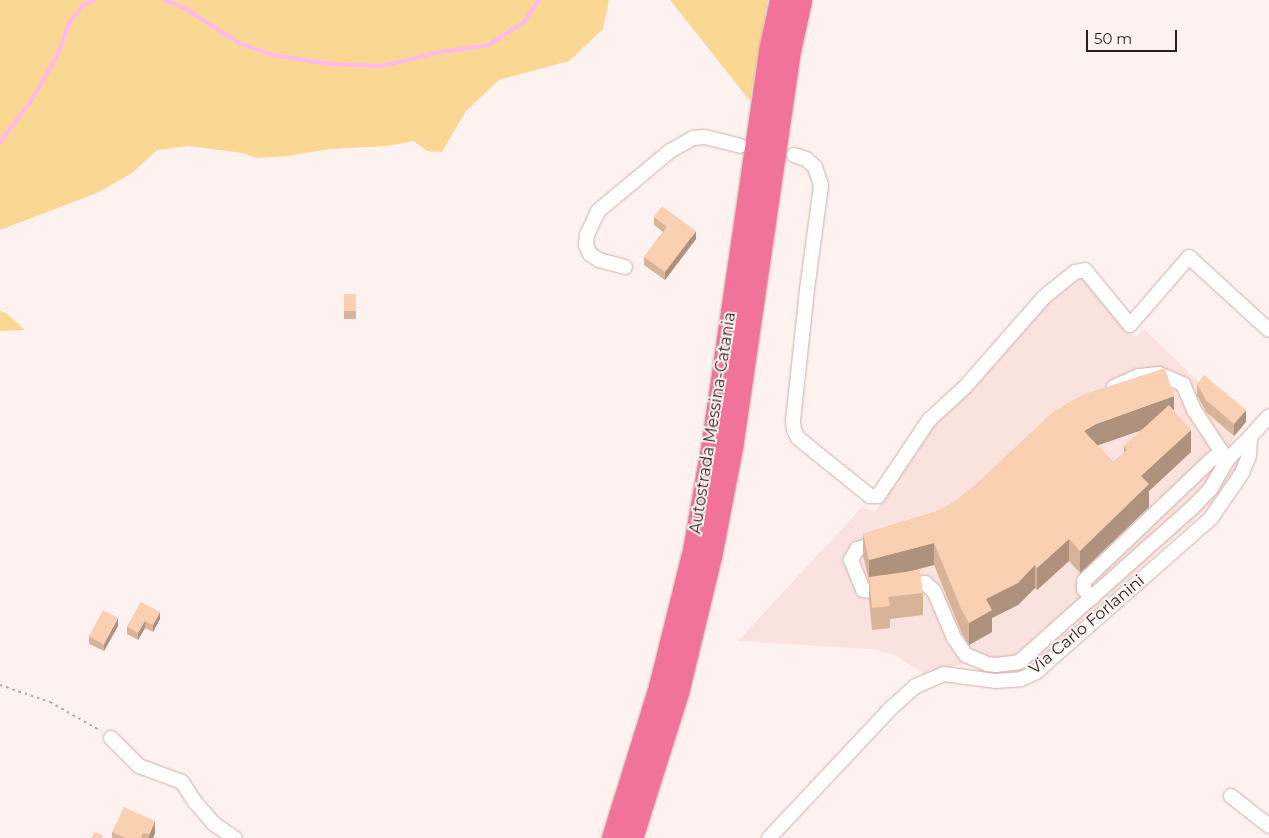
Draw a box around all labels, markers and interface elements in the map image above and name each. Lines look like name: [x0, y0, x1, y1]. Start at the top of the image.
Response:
scale bar: [1089, 20, 1180, 52]
text: 50 m: [1094, 29, 1132, 48]
street label: Autostrada Messina-Catania: [686, 311, 740, 535]
street label: Via Carlo Forlanini: [1025, 571, 1149, 679]

